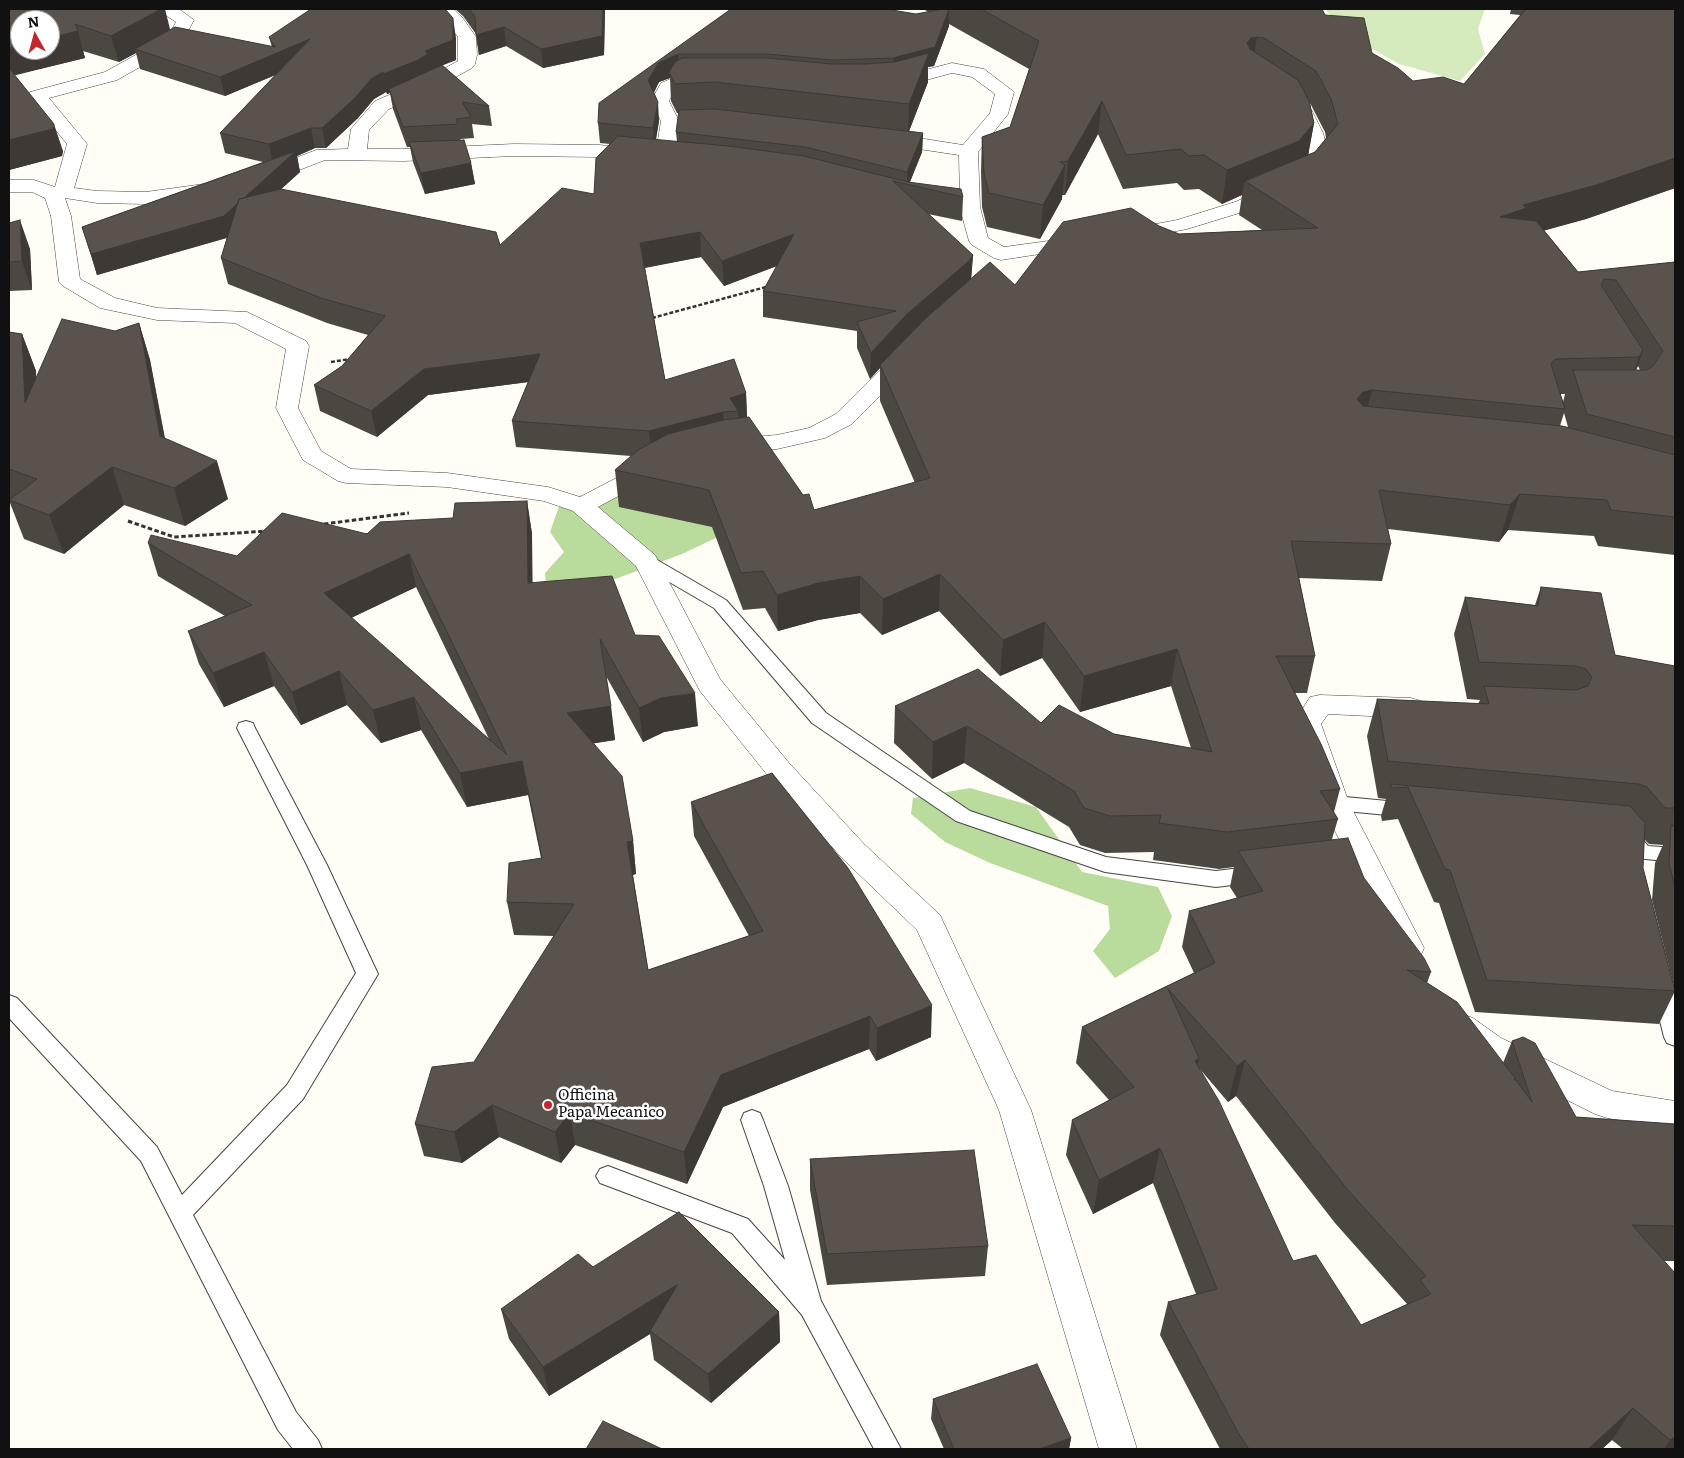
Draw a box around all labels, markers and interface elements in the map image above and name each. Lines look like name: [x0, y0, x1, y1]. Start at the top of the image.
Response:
north arrow: [10, 10, 60, 60]
text: N: [26, 10, 40, 32]
place label: Officina Papa Mecanico: [558, 1087, 664, 1122]
marker: Officina Papa Mecanico: [542, 1099, 554, 1111]

